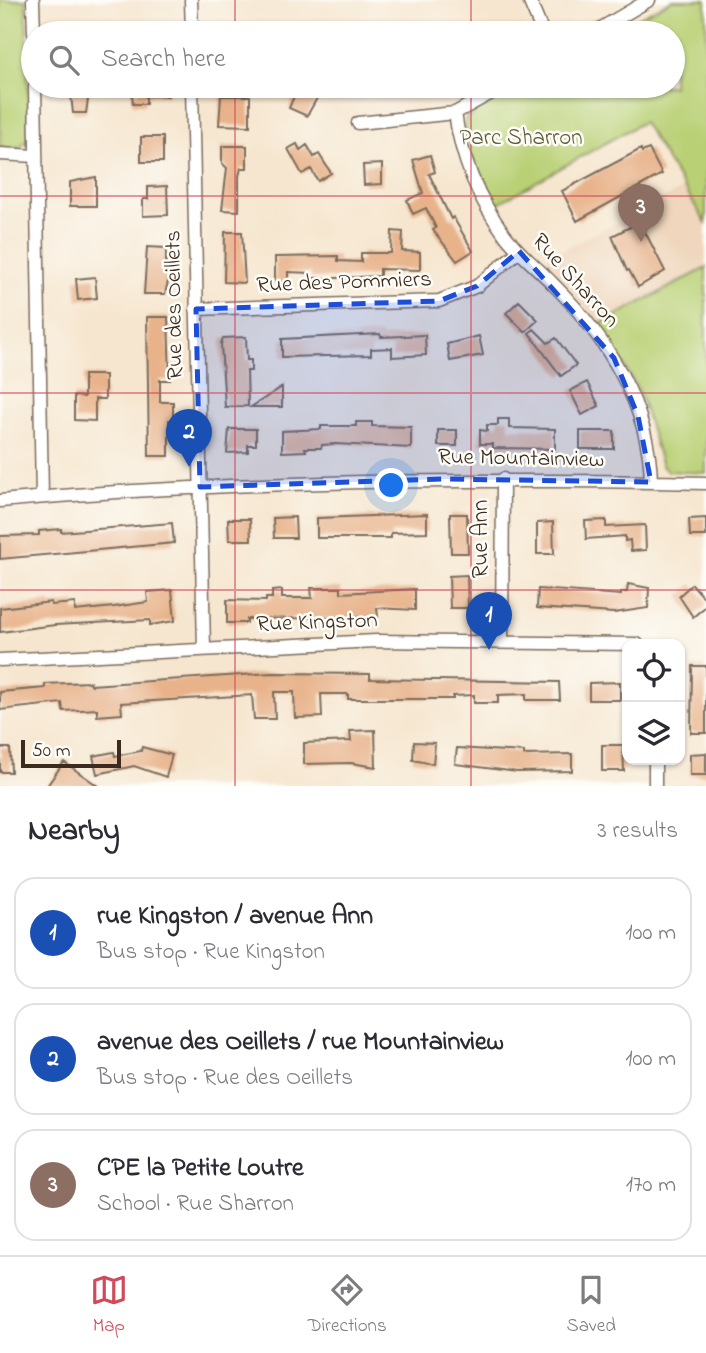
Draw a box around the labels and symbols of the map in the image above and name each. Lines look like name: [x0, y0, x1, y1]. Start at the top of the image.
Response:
park label: Parc Sharron: [459, 122, 583, 155]
pin: 3: [618, 184, 664, 242]
street label: Rue Sharron: [523, 226, 627, 336]
street label: Rue des Oeillets: [157, 230, 193, 380]
street label: Rue des Pommiers: [256, 263, 432, 303]
pin: 2: [166, 409, 212, 467]
street label: Rue Mountainview: [438, 441, 604, 477]
your location: [374, 468, 408, 502]
street label: Rue Ann: [465, 500, 498, 578]
pin: 1: [466, 592, 512, 650]
street label: Rue Kingston: [256, 604, 378, 643]
scale bar: [21, 737, 121, 769]

